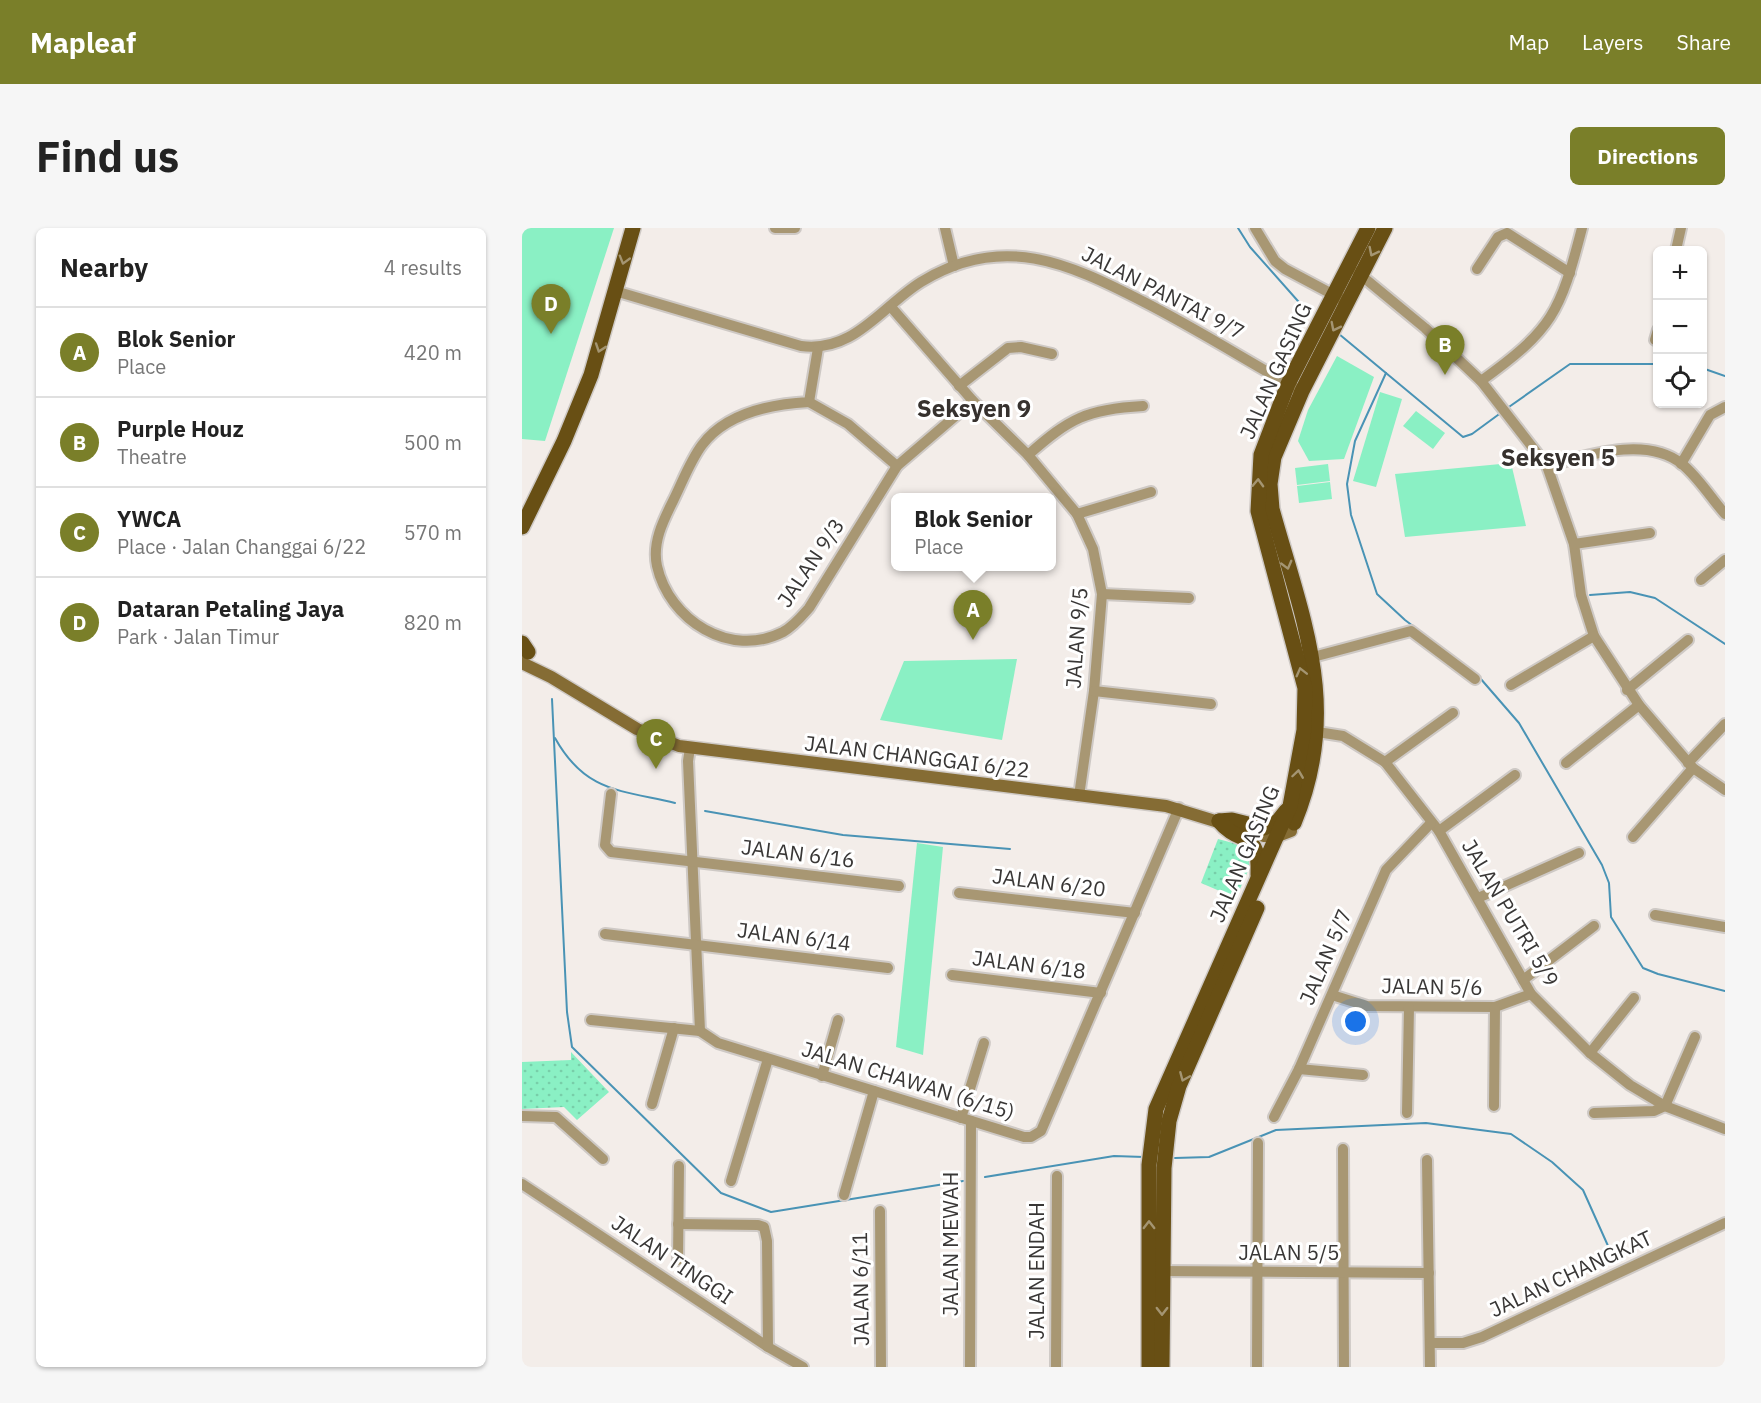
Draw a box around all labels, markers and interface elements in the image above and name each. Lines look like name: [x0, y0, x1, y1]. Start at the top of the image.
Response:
text: Mapleaf: [30, 24, 136, 61]
text: Map: [1509, 28, 1549, 56]
text: Layers: [1582, 28, 1644, 56]
text: Share: [1677, 28, 1731, 56]
button: Directions: [1570, 127, 1725, 185]
text: Find us: [36, 129, 179, 184]
street label: JALAN PANTAI 9/7: [1077, 239, 1250, 345]
one-way arrow: [1368, 245, 1380, 256]
map controls: [1653, 246, 1707, 408]
button: +: [1653, 246, 1707, 300]
text: Nearby: [60, 250, 148, 284]
text: 4 results: [384, 254, 462, 281]
one-way arrow: [619, 254, 631, 264]
pin: D: [531, 285, 570, 334]
street label: JALAN GASING: [1233, 298, 1318, 443]
button: −: [1653, 300, 1707, 354]
one-way arrow: [1330, 321, 1342, 332]
text: Blok Senior: [117, 324, 235, 353]
pin: B: [1426, 326, 1464, 375]
text: A: [73, 339, 86, 366]
text: 420 m: [404, 339, 462, 366]
one-way arrow: [594, 342, 607, 353]
text: Place: [117, 353, 166, 380]
button: locate: [1653, 354, 1707, 408]
district label: Seksyen 9: [917, 392, 1031, 424]
text: Purple Houz: [117, 414, 244, 443]
text: B: [73, 429, 86, 456]
text: 500 m: [404, 429, 462, 456]
district label: Seksyen 5: [1501, 441, 1615, 473]
text: Theatre: [117, 443, 187, 470]
one-way arrow: [1251, 478, 1264, 487]
popup: [891, 493, 1056, 571]
text: YWCA: [117, 504, 181, 533]
text: Blok Senior: [914, 504, 1033, 533]
street label: JALAN 9/3: [770, 513, 850, 612]
text: C: [73, 519, 86, 546]
text: 570 m: [404, 519, 462, 546]
text: Place · Jalan Changgai 6/22: [117, 533, 366, 560]
text: Place: [914, 533, 963, 560]
one-way arrow: [1280, 559, 1292, 570]
street label: JALAN 9/5: [1058, 586, 1094, 690]
pin: A: [954, 590, 992, 640]
text: Dataran Petaling Jaya: [117, 594, 344, 623]
text: D: [73, 609, 86, 636]
text: 820 m: [404, 609, 462, 636]
text: Park · Jalan Timur: [117, 623, 279, 650]
one-way arrow: [1296, 667, 1309, 677]
pin: C: [636, 720, 676, 769]
street label: JALAN CHANGGAI 6/22: [803, 728, 1031, 784]
one-way arrow: [1291, 769, 1303, 779]
street label: JALAN GASING: [1203, 781, 1286, 926]
street label: JALAN 6/16: [740, 832, 856, 874]
street label: JALAN PUTRI 5/9: [1456, 834, 1566, 991]
street label: JALAN 6/20: [991, 861, 1107, 903]
street label: JALAN 5/7: [1292, 904, 1358, 1009]
street label: JALAN 6/14: [736, 915, 852, 957]
street label: JALAN 6/18: [971, 943, 1087, 985]
street label: JALAN 5/6: [1381, 971, 1483, 1001]
your location: [1341, 1007, 1370, 1036]
street label: JALAN CHAWAN (6/15): [798, 1034, 1018, 1126]
one-way arrow: [1179, 1071, 1191, 1082]
street label: JALAN MEWAH: [936, 1172, 964, 1316]
street label: JALAN ENDAH: [1022, 1202, 1050, 1340]
street label: JALAN TINGGI: [606, 1208, 739, 1310]
one-way arrow: [1143, 1220, 1155, 1229]
street label: JALAN CHANGKAT: [1485, 1223, 1656, 1323]
street label: JALAN 6/11: [845, 1232, 875, 1346]
street label: JALAN 5/5: [1238, 1238, 1340, 1266]
one-way arrow: [1156, 1307, 1168, 1316]

